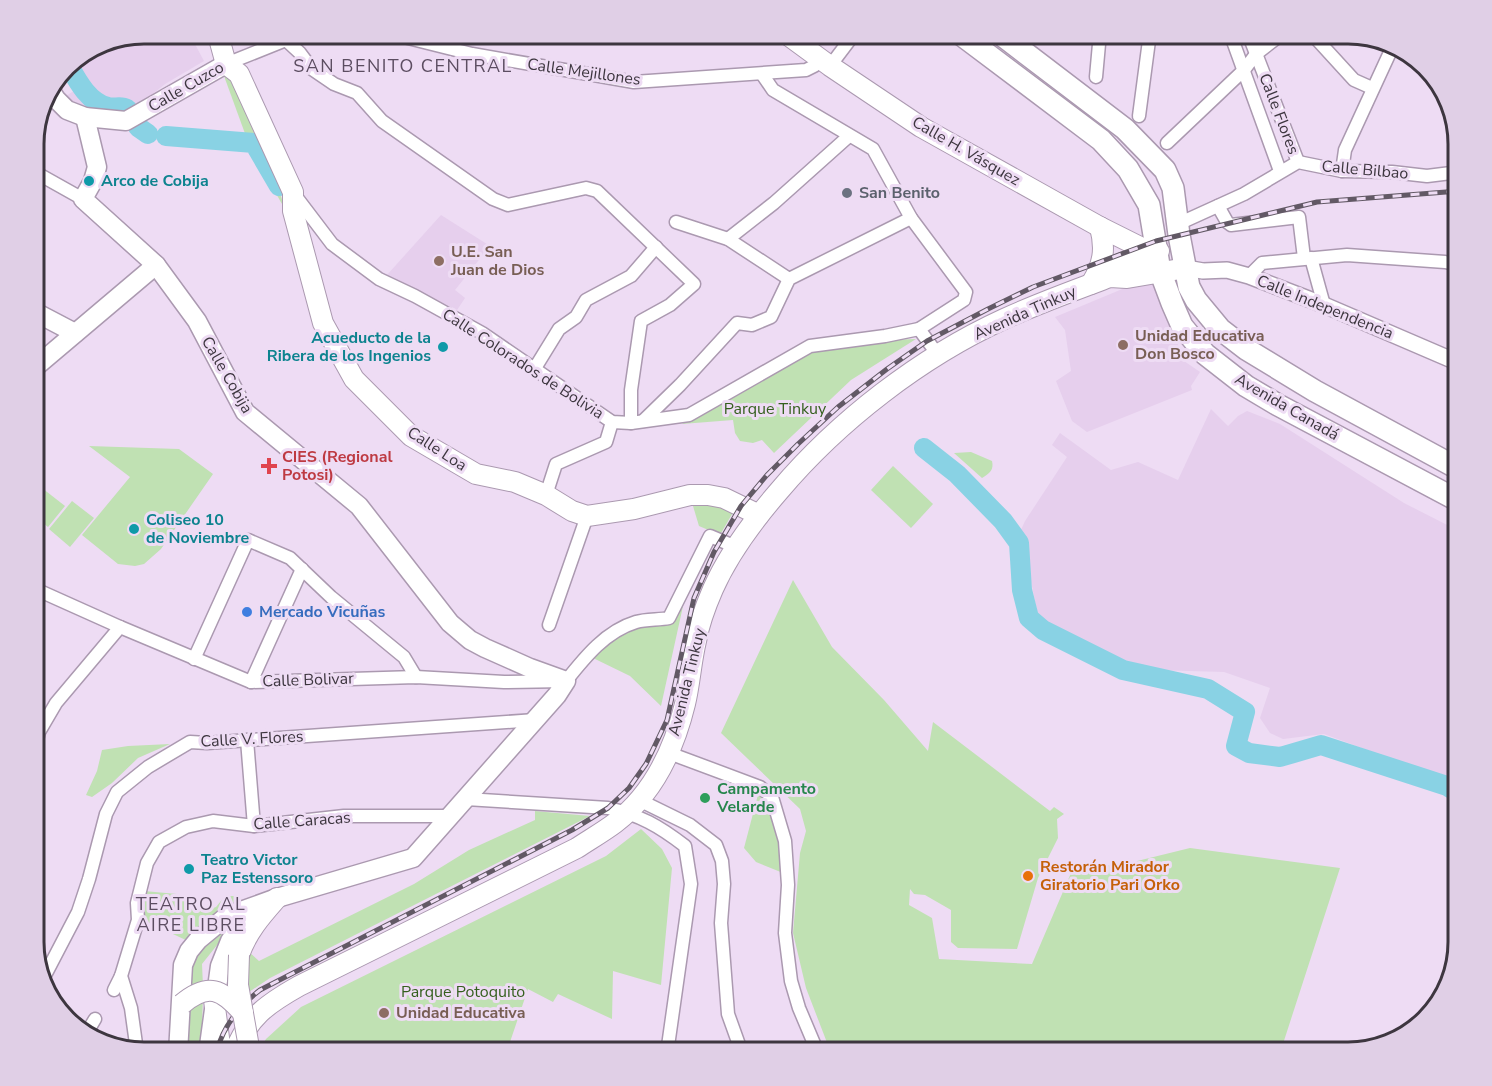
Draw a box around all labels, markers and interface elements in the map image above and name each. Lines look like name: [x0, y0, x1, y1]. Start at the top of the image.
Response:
street label: Calle Mejillones: [526, 53, 642, 91]
district label: SAN BENITO CENTRAL: [293, 54, 513, 78]
street label: Calle Cuzco: [144, 56, 228, 118]
street label: Calle Flores: [1253, 70, 1305, 158]
street label: Calle H. Vásquez: [908, 111, 1024, 191]
street label: Calle Bilbao: [1321, 155, 1409, 185]
place label: Arco de Cobija: [101, 170, 209, 192]
marker: Arco de Cobija: [82, 174, 96, 188]
place label: San Benito: [859, 182, 940, 204]
marker: San Benito: [840, 186, 854, 200]
place label: U.E. San Juan de Dios: [450, 241, 544, 281]
marker: U.E. San Juan de Dios: [432, 254, 446, 268]
street label: Calle Independencia: [1253, 270, 1397, 344]
street label: Avenida Tinkuy: [970, 280, 1081, 345]
street label: Calle Colorados de Bolivia: [438, 303, 608, 425]
place label: Unidad Educativa Don Bosco: [1135, 325, 1264, 365]
place label: Acueducto de la Ribera de los Ingenios: [267, 327, 431, 367]
street label: Calle Cobija: [196, 333, 258, 417]
marker: Unidad Educativa Don Bosco: [1116, 338, 1130, 352]
marker: Acueducto de la Ribera de los Ingenios: [436, 340, 450, 354]
street label: Avenida Canadá: [1231, 368, 1343, 446]
park label: Parque Tinkuy: [724, 398, 827, 420]
street label: Calle Loa: [403, 422, 471, 476]
place label: CIES (Regional Potosi): [282, 446, 393, 486]
marker: CIES (Regional Potosi): [260, 457, 278, 475]
place label: Coliseo 10 de Noviembre: [146, 509, 250, 549]
marker: Coliseo 10 de Noviembre: [127, 522, 141, 536]
place label: Mercado Vicuñas: [259, 601, 386, 623]
marker: Mercado Vicuñas: [240, 605, 254, 619]
street label: Avenida Tinkuy: [663, 625, 711, 738]
street label: Calle Bolivar: [262, 667, 354, 693]
street label: Calle V. Flores: [200, 725, 304, 753]
place label: Campamento Velarde: [716, 778, 816, 818]
marker: Campamento Velarde: [698, 791, 712, 805]
street label: Calle Caracas: [253, 807, 351, 835]
place label: Teatro Victor Paz Estenssoro: [201, 849, 313, 889]
place label: Restorán Mirador Giratorio Pari Orko: [1040, 856, 1180, 896]
marker: Teatro Victor Paz Estenssoro: [182, 862, 196, 876]
marker: Restorán Mirador Giratorio Pari Orko: [1021, 869, 1035, 883]
district label: TEATRO AL AIRE LIBRE: [136, 892, 246, 937]
park label: Parque Potoquito: [401, 981, 525, 1003]
place label: Unidad Educativa: [396, 1002, 525, 1024]
marker: Unidad Educativa: [377, 1006, 391, 1020]

